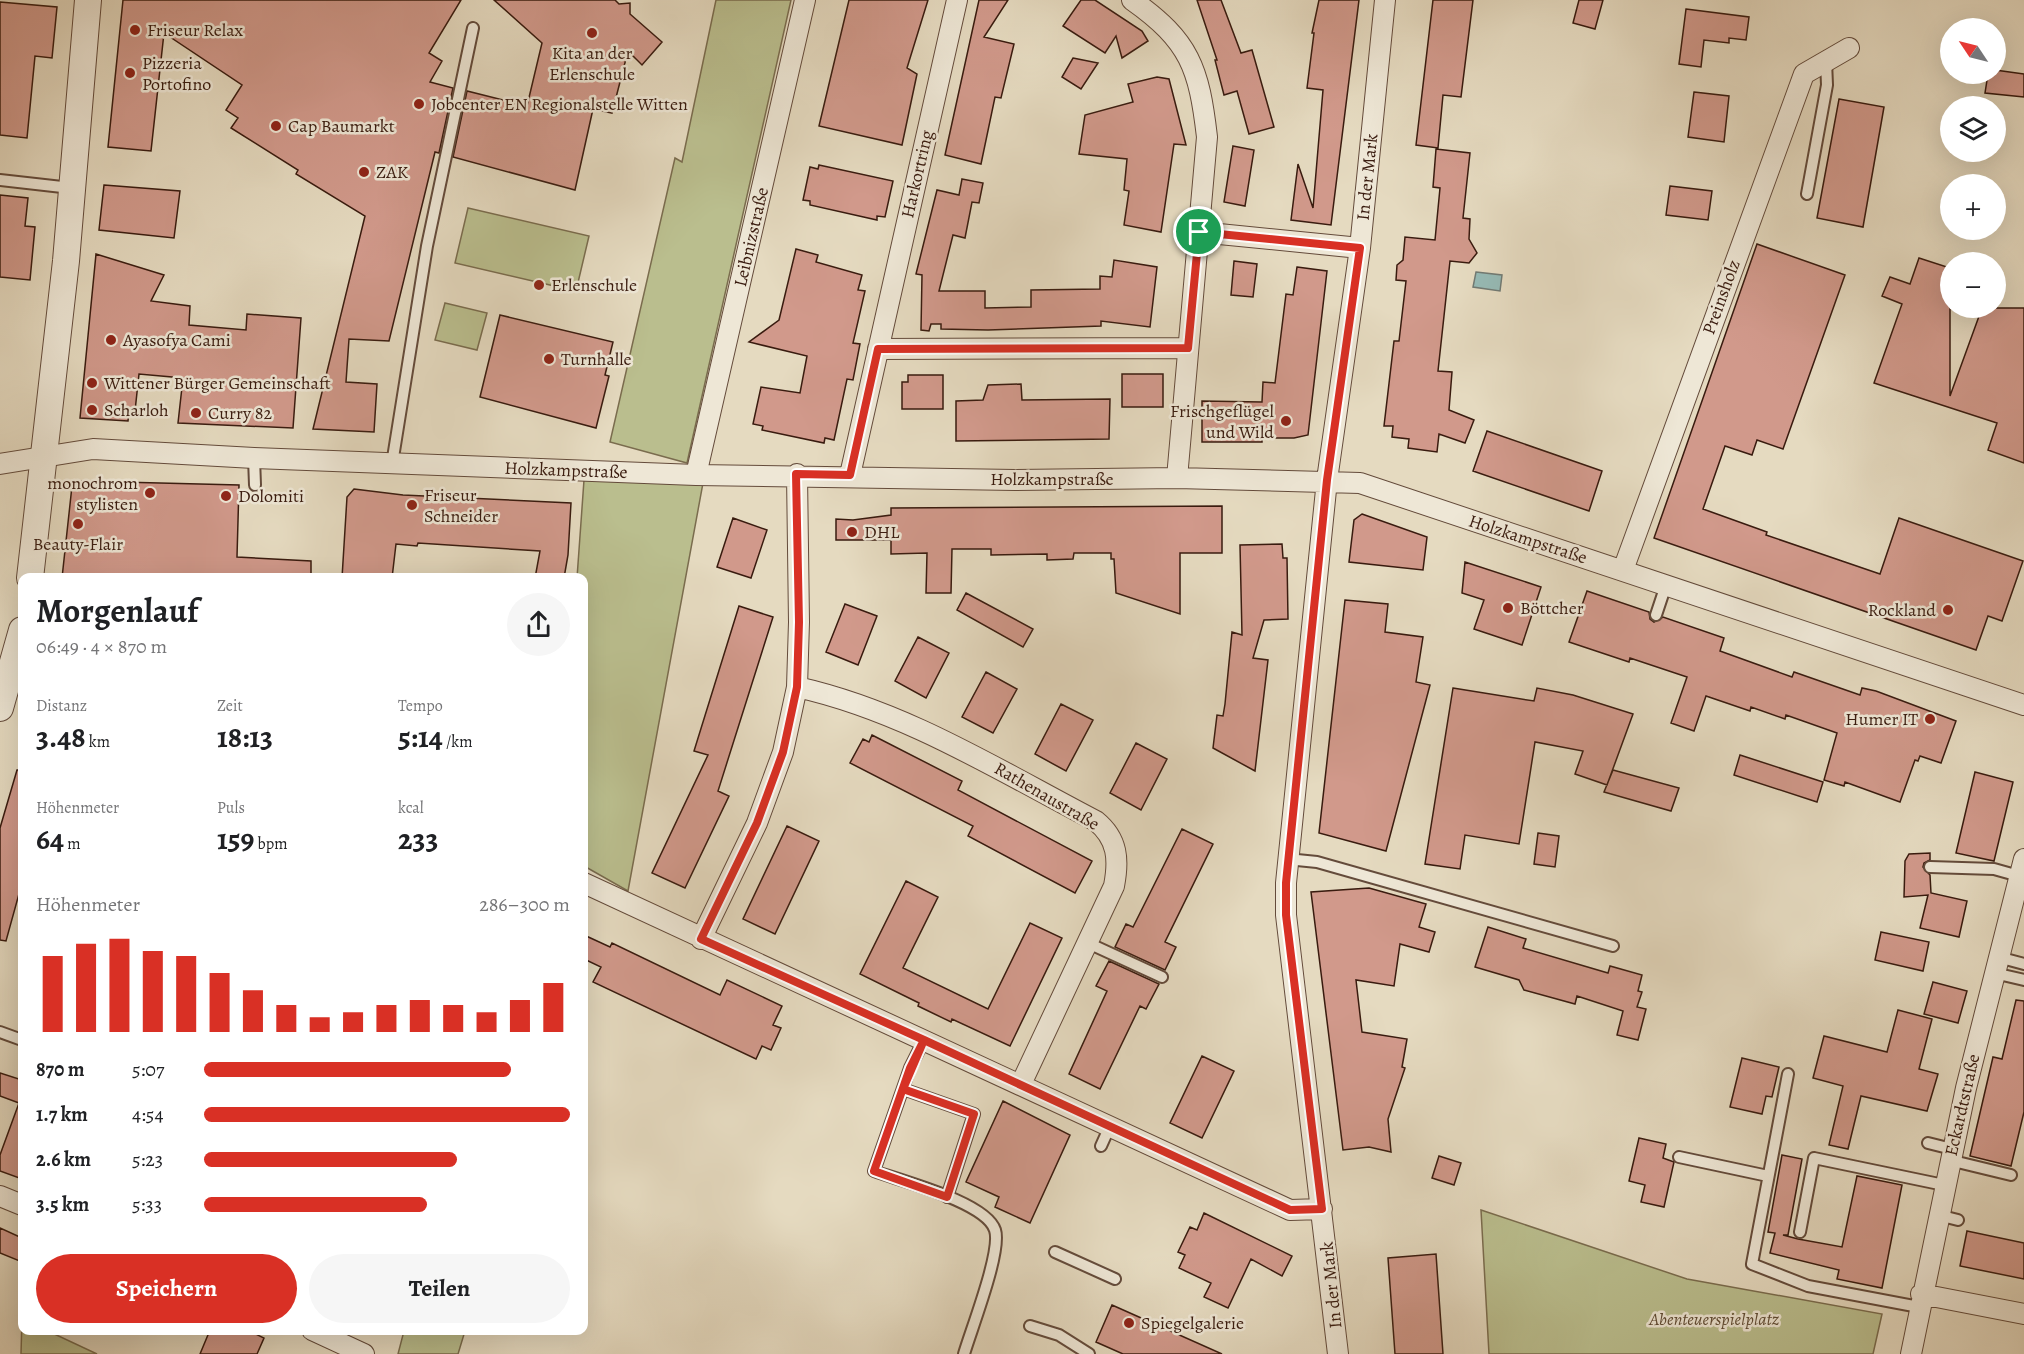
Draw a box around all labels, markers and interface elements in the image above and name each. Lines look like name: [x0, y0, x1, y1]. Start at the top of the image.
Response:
place label: Friseur Relax: [147, 18, 244, 42]
north arrow: [1940, 18, 2006, 84]
map controls: [1940, 18, 2006, 318]
marker: Friseur Relax: [128, 23, 142, 37]
marker: Kita an der Erlenschule: [585, 26, 599, 40]
place label: Kita an der Erlenschule: [549, 41, 635, 86]
place label: Pizzeria Portofino: [142, 51, 211, 96]
marker: Pizzeria Portofino: [123, 66, 137, 80]
place label: Jobcenter EN Regionalstelle Witten: [431, 92, 688, 116]
button: layers: [1940, 96, 2006, 162]
marker: Jobcenter EN Regionalstelle Witten: [412, 97, 426, 111]
place label: Cap Baumarkt: [288, 114, 395, 138]
marker: Cap Baumarkt: [269, 119, 283, 133]
street label: Harkortring: [895, 128, 939, 220]
street label: In der Mark: [1351, 132, 1383, 222]
place label: ZAK: [376, 160, 409, 184]
marker: ZAK: [357, 165, 371, 179]
button: +: [1940, 174, 2006, 240]
street label: Leibnizstraße: [728, 185, 774, 289]
pin: [1173, 206, 1224, 257]
icon: arrive: [1182, 215, 1215, 248]
button: −: [1940, 252, 2006, 318]
street label: Preinsholz: [1696, 256, 1746, 338]
place label: Erlenschule: [551, 273, 637, 297]
marker: Erlenschule: [532, 278, 546, 292]
place label: Ayasofya Cami: [122, 328, 231, 352]
marker: Ayasofya Cami: [104, 333, 118, 347]
place label: Turnhalle: [561, 347, 632, 371]
marker: Turnhalle: [542, 352, 556, 366]
place label: Wittener Bürger Gemeinschaft: [103, 371, 331, 395]
marker: Wittener Bürger Gemeinschaft: [85, 376, 99, 390]
place label: Scharloh: [104, 398, 169, 422]
place label: Frischgeflügel und Wild: [1170, 399, 1275, 444]
place label: Curry 82: [208, 401, 272, 425]
marker: Scharloh: [85, 403, 99, 417]
marker: Curry 82: [189, 406, 203, 420]
marker: Frischgeflügel und Wild: [1279, 414, 1293, 428]
street label: Holzkampstraße: [504, 456, 628, 484]
street label: Holzkampstraße: [990, 467, 1114, 491]
place label: monochrom stylisten: [47, 471, 138, 516]
place label: Friseur Schneider: [424, 483, 498, 528]
place label: Dolomiti: [238, 484, 304, 508]
marker: monochrom stylisten: [143, 486, 157, 500]
marker: Dolomiti: [219, 489, 233, 503]
marker: Friseur Schneider: [405, 498, 419, 512]
street label: Holzkampstraße: [1466, 509, 1590, 569]
marker: Beauty-Flair: [71, 517, 85, 531]
place label: DHL: [864, 520, 900, 544]
marker: DHL: [845, 525, 859, 539]
place label: Beauty-Flair: [33, 532, 123, 556]
text: Morgenlauf: [36, 588, 198, 633]
button: share: [507, 593, 570, 656]
place label: Böttcher: [1520, 596, 1584, 620]
place label: Rockland: [1868, 598, 1936, 622]
marker: Böttcher: [1501, 601, 1515, 615]
marker: Rockland: [1941, 603, 1955, 617]
text: 06:49 · 4 × 870 m: [36, 633, 167, 660]
text: Distanz: [36, 695, 87, 717]
text: Zeit: [217, 695, 243, 717]
text: Tempo: [398, 695, 443, 717]
place label: Humer IT: [1845, 707, 1918, 731]
marker: Humer IT: [1923, 712, 1937, 726]
text: 3.48: [36, 717, 86, 757]
text: 18:13: [217, 717, 273, 757]
text: 5:14: [398, 717, 443, 757]
text: km: [86, 731, 110, 753]
text: /km: [443, 731, 473, 753]
street label: Rathenaustraße: [990, 756, 1104, 836]
text: Höhenmeter: [36, 797, 119, 819]
text: Puls: [217, 797, 245, 819]
text: kcal: [398, 797, 424, 819]
text: 64: [36, 819, 64, 859]
text: 159: [217, 819, 254, 859]
text: 233: [398, 819, 438, 859]
text: m: [64, 833, 81, 855]
text: bpm: [254, 833, 288, 855]
text: Höhenmeter: [36, 891, 140, 918]
text: 286–300 m: [479, 891, 570, 918]
street label: Eckardtstraße: [1939, 1052, 1985, 1158]
text: 870 m: [36, 1056, 84, 1083]
text: 5:07: [132, 1056, 164, 1083]
text: 1.7 km: [36, 1101, 88, 1128]
text: 4:54: [132, 1101, 163, 1128]
text: 2.6 km: [36, 1146, 91, 1173]
text: 5:23: [132, 1146, 163, 1173]
text: 3.5 km: [36, 1191, 89, 1218]
text: 5:33: [132, 1191, 162, 1218]
street label: In der Mark: [1315, 1240, 1347, 1330]
button: Speichern: [36, 1254, 297, 1323]
button: Teilen: [309, 1254, 570, 1323]
park label: Abenteuerspielplatz: [1648, 1307, 1780, 1331]
place label: Spiegelgalerie: [1141, 1311, 1244, 1335]
marker: Spiegelgalerie: [1122, 1316, 1136, 1330]

